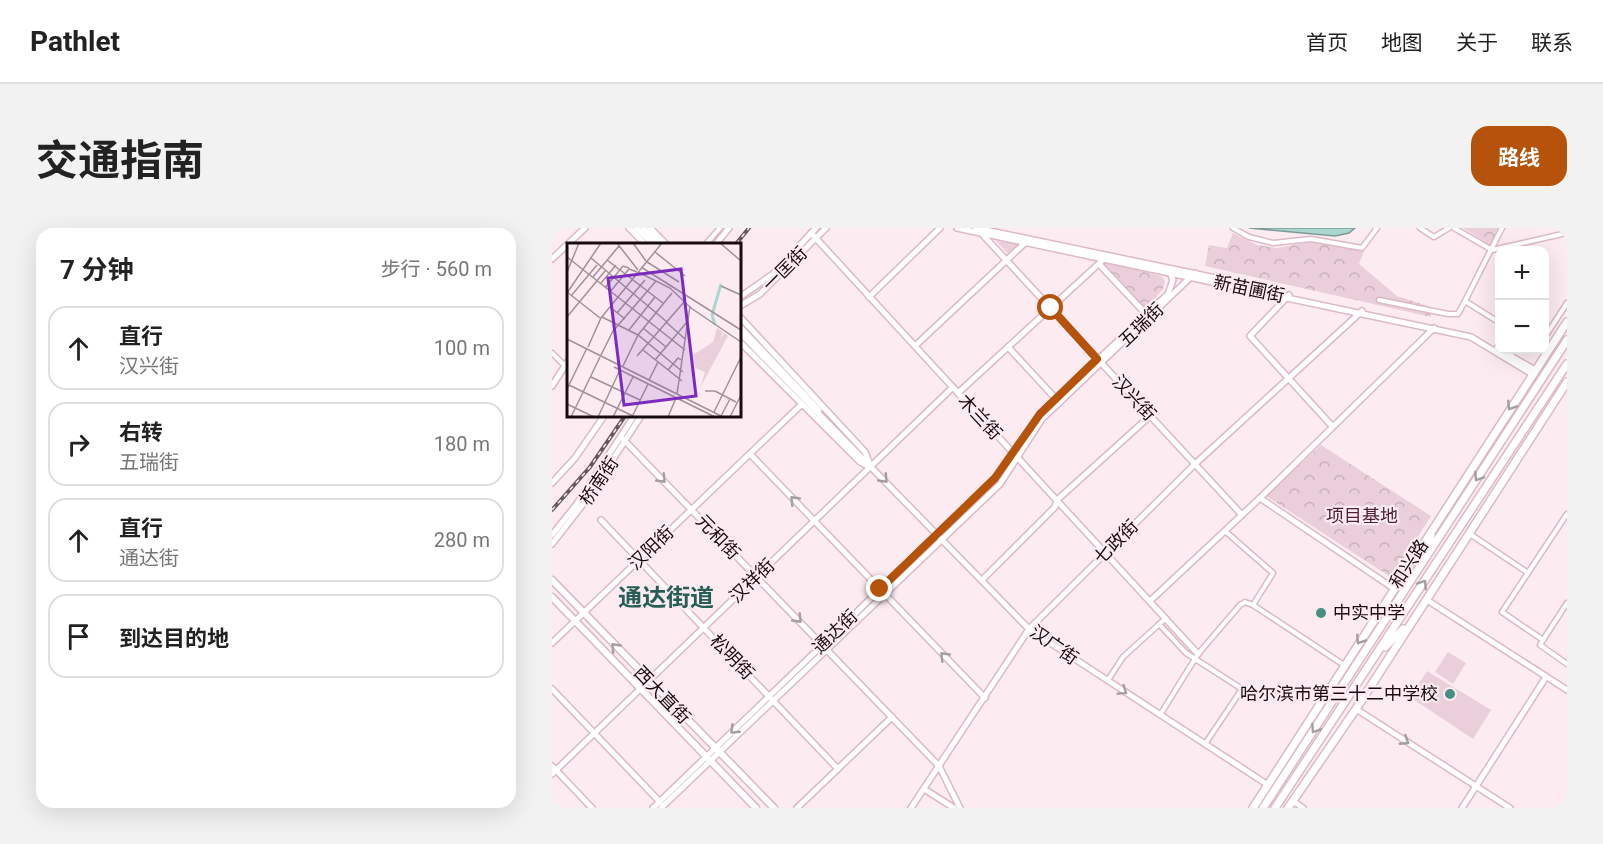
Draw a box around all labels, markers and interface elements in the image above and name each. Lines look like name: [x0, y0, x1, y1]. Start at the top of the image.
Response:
text: Pathlet: [30, 25, 120, 58]
text: 首页: [1306, 31, 1348, 55]
text: 地图: [1381, 31, 1423, 55]
text: 关于: [1456, 31, 1498, 55]
text: 联系: [1531, 31, 1573, 55]
button: 路线: [1471, 126, 1567, 186]
text: 交通指南: [36, 136, 204, 185]
street label: 一匡街: [758, 242, 811, 295]
inset map: [567, 243, 741, 417]
map controls: [1495, 246, 1549, 354]
button: +: [1495, 246, 1549, 300]
text: 7 分钟: [60, 255, 133, 285]
text: 步行 · 560 m: [381, 257, 492, 281]
street label: 新苗圃街: [1212, 271, 1287, 306]
route start: [1037, 294, 1063, 320]
street label: 五瑞街: [1114, 298, 1167, 351]
button: −: [1495, 300, 1549, 354]
text: 直行: [119, 324, 163, 349]
icon: ahead: [62, 332, 95, 365]
text: 100 m: [434, 336, 490, 360]
text: 汉兴街: [119, 354, 179, 378]
street label: 汉兴街: [1108, 371, 1160, 425]
street label: 木兰街: [954, 390, 1006, 444]
one-way arrow: [1507, 400, 1519, 410]
text: 右转: [119, 420, 163, 445]
icon: right: [62, 428, 95, 461]
text: 180 m: [434, 432, 490, 456]
text: 五瑞街: [119, 450, 179, 474]
street label: 桥南街: [575, 452, 622, 509]
one-way arrow: [1474, 470, 1485, 481]
one-way arrow: [655, 472, 666, 483]
one-way arrow: [876, 472, 887, 483]
one-way arrow: [791, 497, 802, 508]
park label: 项目基地: [1326, 505, 1398, 526]
street label: 元和街: [692, 510, 745, 563]
street label: 七政街: [1089, 515, 1142, 568]
text: 直行: [119, 516, 163, 541]
street label: 汉阳街: [624, 521, 677, 574]
icon: ahead: [62, 524, 95, 557]
text: 280 m: [434, 528, 490, 552]
street label: 和兴路: [1385, 535, 1432, 592]
text: 通达街: [119, 546, 179, 570]
street label: 汉祥街: [725, 554, 778, 607]
route end: [866, 575, 892, 601]
one-way arrow: [1416, 580, 1427, 591]
district label: 通达街道: [618, 584, 714, 612]
place label: 中实中学: [1333, 602, 1405, 623]
street label: 通达街: [808, 605, 861, 658]
marker: 中实中学: [1314, 606, 1328, 620]
one-way arrow: [790, 612, 801, 623]
icon: arrive: [62, 620, 95, 653]
street label: 汉广街: [1026, 621, 1082, 669]
text: 到达目的地: [119, 626, 229, 651]
street label: 松明街: [706, 630, 759, 683]
one-way arrow: [1356, 633, 1367, 644]
one-way arrow: [611, 643, 622, 653]
one-way arrow: [941, 652, 952, 663]
street label: 西大直街: [630, 661, 695, 728]
place label: 哈尔滨市第三十二中学校: [1240, 683, 1438, 704]
one-way arrow: [1116, 684, 1127, 695]
marker: 哈尔滨市第三十二中学校: [1443, 687, 1457, 701]
one-way arrow: [730, 723, 741, 734]
one-way arrow: [1310, 723, 1322, 733]
one-way arrow: [1399, 733, 1409, 745]

